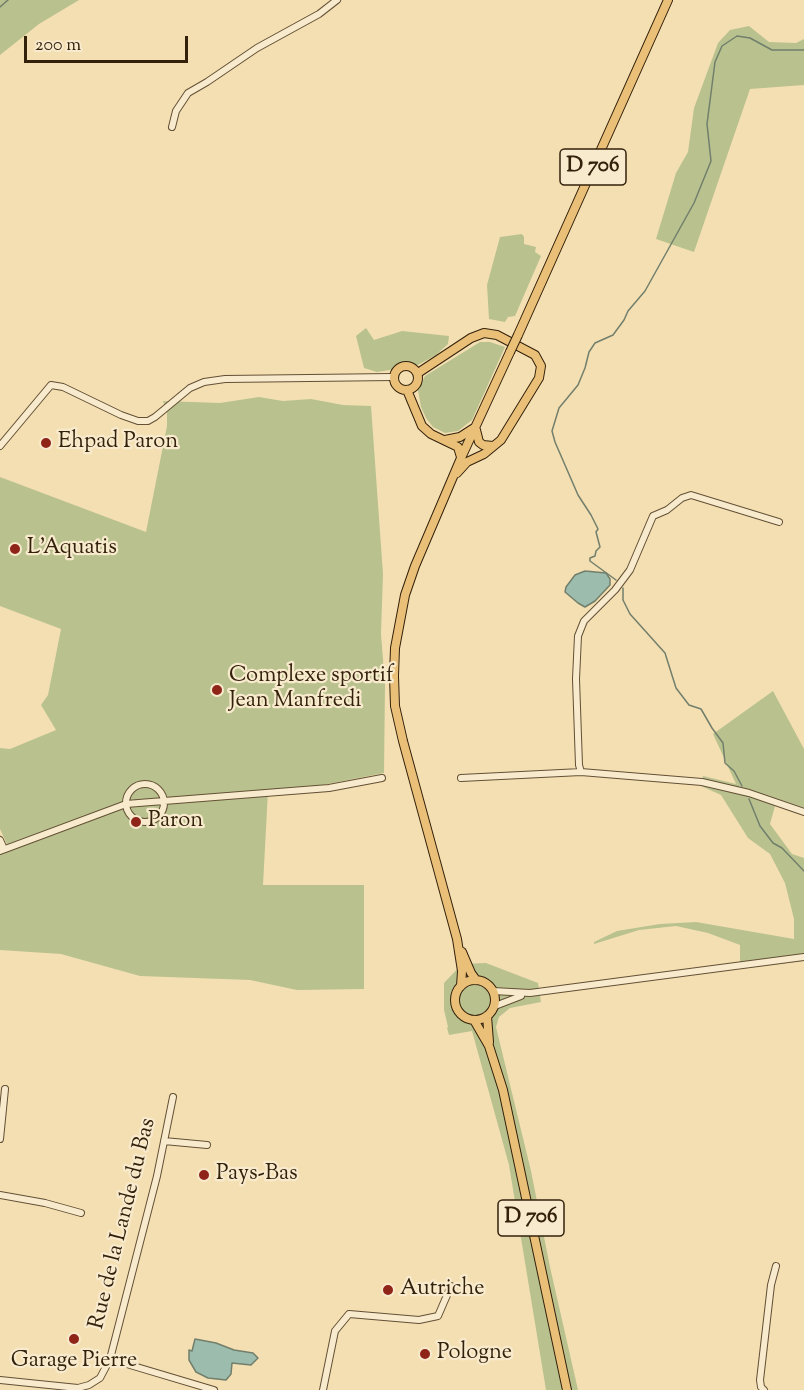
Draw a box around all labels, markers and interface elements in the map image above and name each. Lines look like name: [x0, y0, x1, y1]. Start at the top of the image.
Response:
scale bar: [27, 24, 190, 62]
text: 200 m: [35, 33, 81, 59]
road number: D 706: [560, 149, 626, 185]
place label: Ehpad Paron: [58, 430, 178, 456]
marker: Ehpad Paron: [39, 436, 53, 450]
place label: L'Aquatis: [27, 536, 117, 562]
marker: L'Aquatis: [8, 542, 22, 556]
place label: Complexe sportif Jean Manfredi: [229, 664, 393, 716]
marker: Complexe sportif Jean Manfredi: [210, 683, 224, 697]
place label: Paron: [148, 809, 203, 835]
marker: Paron: [129, 815, 143, 829]
street label: Rue de la Lande du Bas: [85, 1116, 163, 1332]
place label: Pays-Bas: [216, 1162, 298, 1188]
marker: Pays-Bas: [197, 1168, 211, 1182]
road number: D 706: [498, 1200, 564, 1236]
place label: Autriche: [400, 1277, 484, 1303]
marker: Autriche: [381, 1283, 395, 1297]
marker: Garage Pierre: [67, 1332, 81, 1346]
place label: Pologne: [437, 1341, 512, 1367]
marker: Pologne: [418, 1347, 432, 1361]
place label: Garage Pierre: [11, 1349, 137, 1375]

